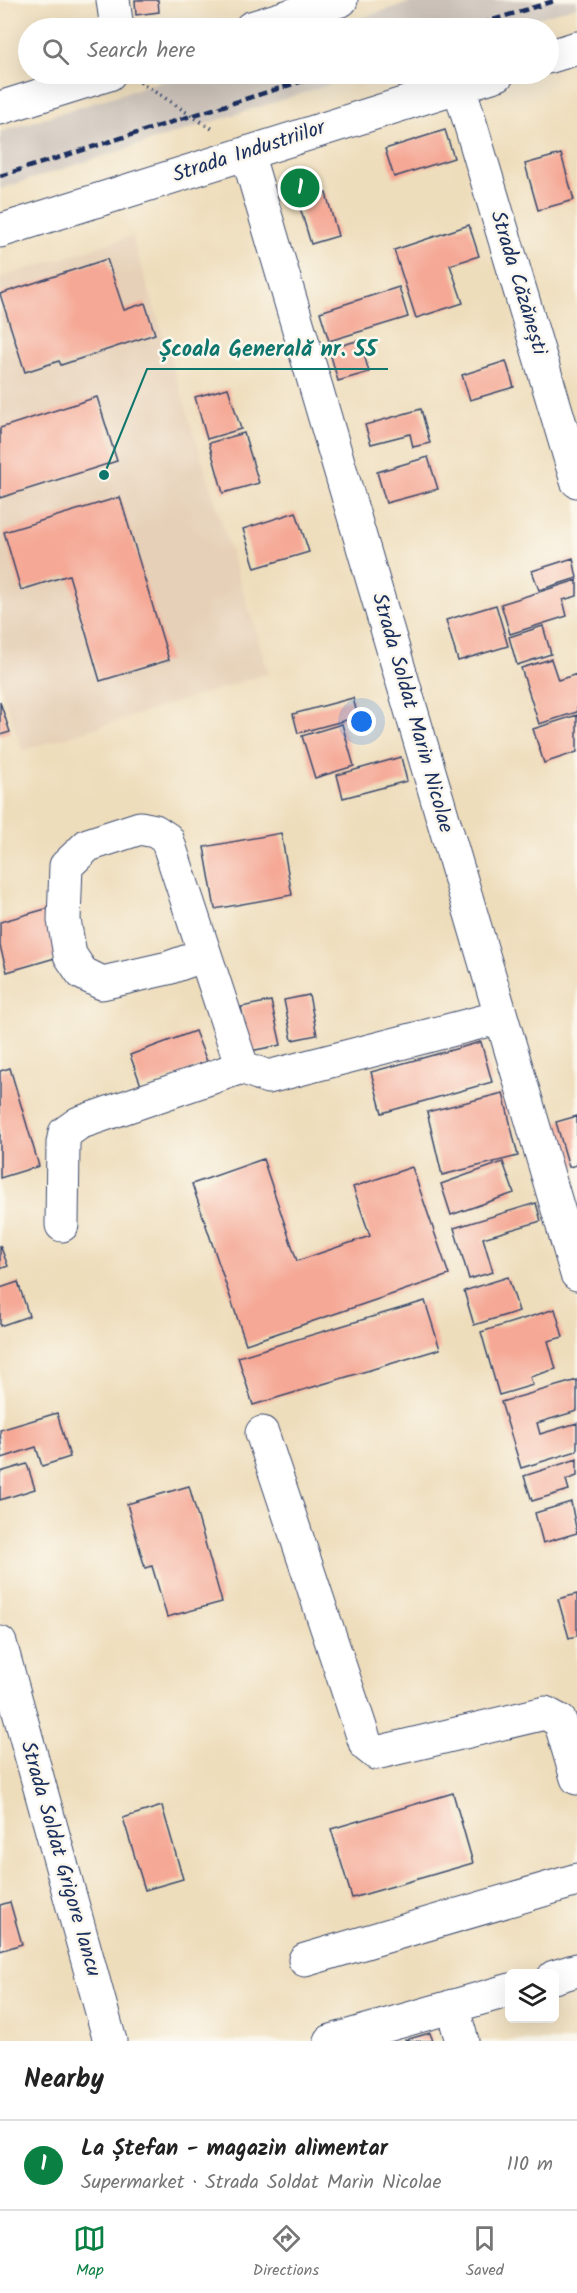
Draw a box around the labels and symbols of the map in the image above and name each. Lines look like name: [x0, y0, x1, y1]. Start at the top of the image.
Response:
street label: Strada Industriilor: [168, 111, 331, 192]
pin: 1: [280, 166, 320, 210]
street label: Strada Căzănești: [480, 207, 556, 360]
callout: Școala Generală nr. 55: [147, 329, 388, 369]
text: Școala Generală nr. 55: [159, 333, 378, 368]
street label: Strada Soldat Marin Nicolae: [362, 589, 462, 837]
your location: [347, 707, 376, 736]
street label: Strada Soldat Grigore Iancu: [11, 1737, 109, 1981]

